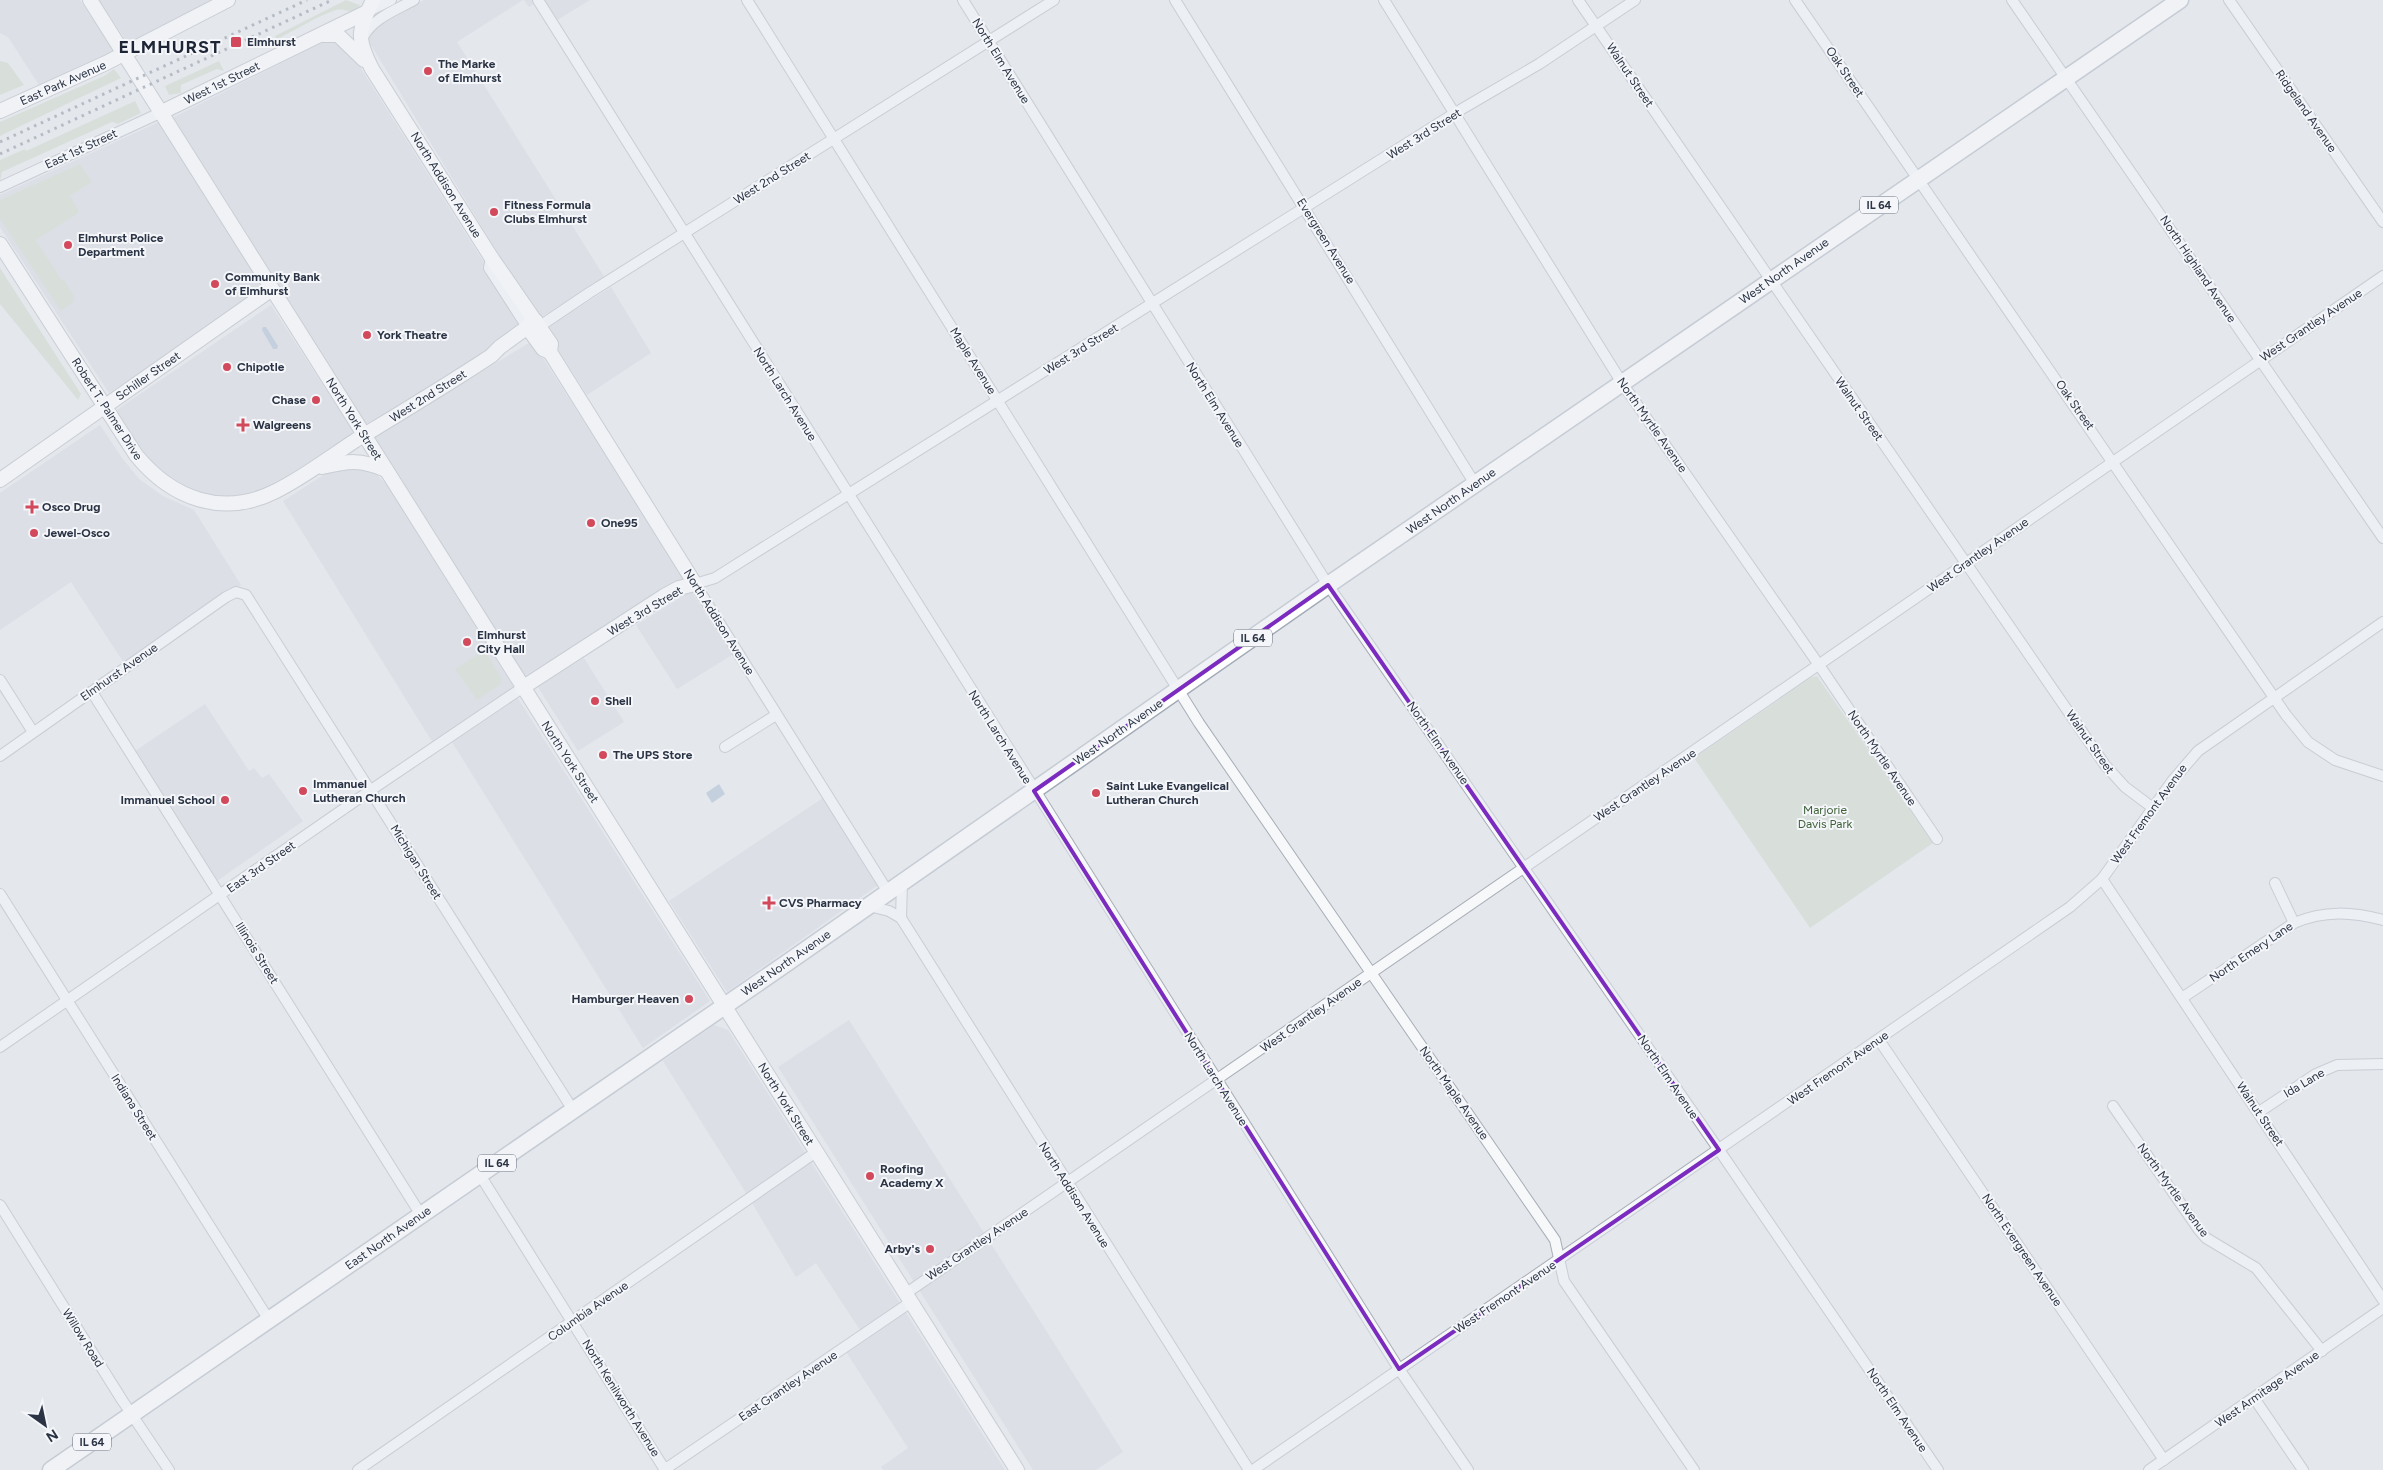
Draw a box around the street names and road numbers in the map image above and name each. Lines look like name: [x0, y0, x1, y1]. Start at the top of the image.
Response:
street label: North Elm Avenue: [969, 16, 1033, 107]
street label: Walnut Street: [1603, 40, 1657, 110]
street label: Oak Street: [1823, 44, 1867, 100]
street label: East Park Avenue: [18, 58, 109, 108]
street label: West 1st Street: [182, 58, 262, 107]
street label: Ridgeland Avenue: [2272, 67, 2340, 155]
street label: West 3rd Street: [1384, 105, 1464, 162]
street label: East 1st Street: [43, 126, 120, 172]
street label: North Addison Avenue: [408, 129, 485, 241]
street label: West 2nd Street: [731, 149, 813, 207]
street label: Evergreen Avenue: [1294, 196, 1358, 287]
road number: IL 64: [1860, 196, 1898, 214]
street label: North Highland Avenue: [2157, 213, 2239, 326]
street label: West North Avenue: [1737, 235, 1832, 307]
street label: West Grantley Avenue: [2257, 285, 2365, 364]
street label: West 3rd Street: [1041, 320, 1121, 377]
street label: Maple Avenue: [947, 325, 999, 397]
street label: North Larch Avenue: [751, 345, 820, 444]
street label: Schiller Street: [113, 348, 183, 403]
street label: Robert T. Palmer Drive: [69, 355, 145, 463]
street label: North Elm Avenue: [1183, 360, 1247, 451]
street label: West 2nd Street: [387, 367, 469, 425]
street label: North York Street: [323, 375, 385, 463]
street label: North Myrtle Avenue: [1614, 375, 1690, 475]
street label: Walnut Street: [1832, 375, 1886, 444]
street label: Oak Street: [2053, 377, 2098, 433]
street label: West North Avenue: [1404, 465, 1499, 537]
street label: West Grantley Avenue: [1925, 515, 2032, 595]
street label: North Addison Avenue: [681, 566, 758, 678]
street label: West 3rd Street: [605, 583, 685, 639]
road number: IL 64: [1234, 630, 1272, 646]
street label: Elmhurst Avenue: [78, 640, 161, 704]
street label: North Larch Avenue: [966, 688, 1035, 787]
street label: West North Avenue: [1071, 696, 1166, 768]
street label: North Elm Avenue: [1404, 699, 1472, 788]
street label: North Myrtle Avenue: [1845, 708, 1919, 809]
street label: Walnut Street: [2063, 708, 2117, 777]
street label: North York Street: [538, 719, 602, 806]
street label: West Grantley Avenue: [1591, 745, 1699, 824]
street label: West Fremont Avenue: [2108, 761, 2190, 867]
street label: Michigan Street: [387, 822, 445, 902]
street label: East 3rd Street: [224, 838, 298, 896]
street label: North Emery Lane: [2207, 919, 2296, 985]
street label: Illinois Street: [233, 920, 282, 987]
street label: West North Avenue: [739, 927, 834, 999]
street label: West Grantley Avenue: [1258, 975, 1365, 1055]
street label: West Fremont Avenue: [1785, 1028, 1891, 1108]
street label: North Larch Avenue: [1182, 1030, 1251, 1129]
street label: North Elm Avenue: [1635, 1032, 1701, 1122]
street label: North Maple Avenue: [1417, 1044, 1492, 1143]
street label: North York Street: [755, 1060, 817, 1148]
street label: Ida Lane: [2281, 1065, 2327, 1101]
street label: Indiana Street: [108, 1071, 160, 1143]
street label: Walnut Street: [2233, 1079, 2287, 1149]
street label: North Addison Avenue: [1036, 1139, 1113, 1251]
street label: North Myrtle Avenue: [2134, 1140, 2212, 1240]
road number: IL 64: [478, 1154, 516, 1172]
street label: North Evergreen Avenue: [1979, 1191, 2065, 1309]
street label: East North Avenue: [342, 1203, 434, 1273]
street label: West Grantley Avenue: [923, 1204, 1031, 1283]
street label: West Fremont Avenue: [1451, 1258, 1559, 1336]
street label: Columbia Avenue: [545, 1278, 631, 1344]
street label: Willow Road: [59, 1306, 107, 1370]
street label: North Kenilworth Avenue: [579, 1337, 663, 1460]
street label: East Grantley Avenue: [736, 1348, 840, 1424]
street label: West Armitage Avenue: [2212, 1348, 2322, 1430]
street label: North Elm Avenue: [1864, 1365, 1930, 1455]
road number: IL 64: [73, 1434, 111, 1450]

